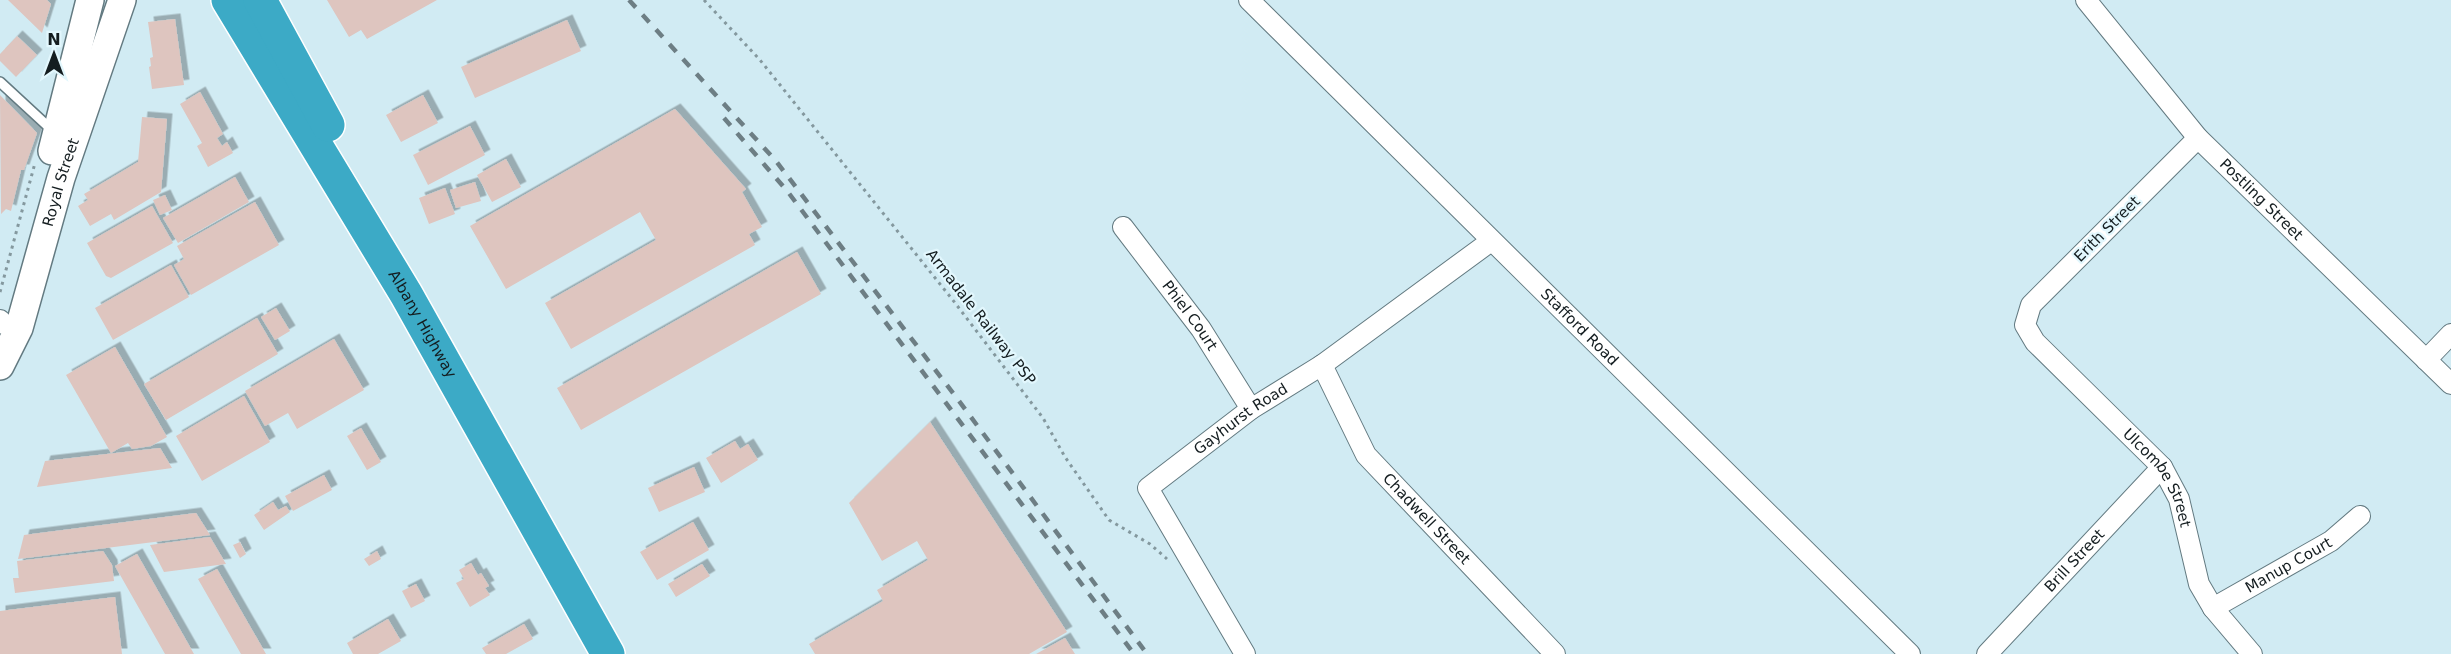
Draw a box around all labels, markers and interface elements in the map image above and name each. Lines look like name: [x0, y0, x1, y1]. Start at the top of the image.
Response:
north arrow: [24, 24, 84, 84]
text: N: [47, 30, 61, 49]
street label: Royal Street: [39, 136, 83, 229]
street label: Postling Street: [2216, 155, 2307, 244]
street label: Erith Street: [2070, 192, 2144, 266]
street label: Armadale Railway PSP: [922, 246, 1040, 388]
street label: Albany Highway: [385, 267, 460, 381]
street label: Phiel Court: [1158, 277, 1221, 354]
street label: Stafford Road: [1537, 285, 1622, 369]
street label: Gayhurst Road: [1190, 380, 1291, 459]
street label: Ulcombe Street: [2119, 425, 2194, 529]
street label: Chadwell Street: [1379, 469, 1474, 568]
street label: Brill Street: [2041, 525, 2108, 596]
street label: Manup Court: [2242, 533, 2335, 597]

